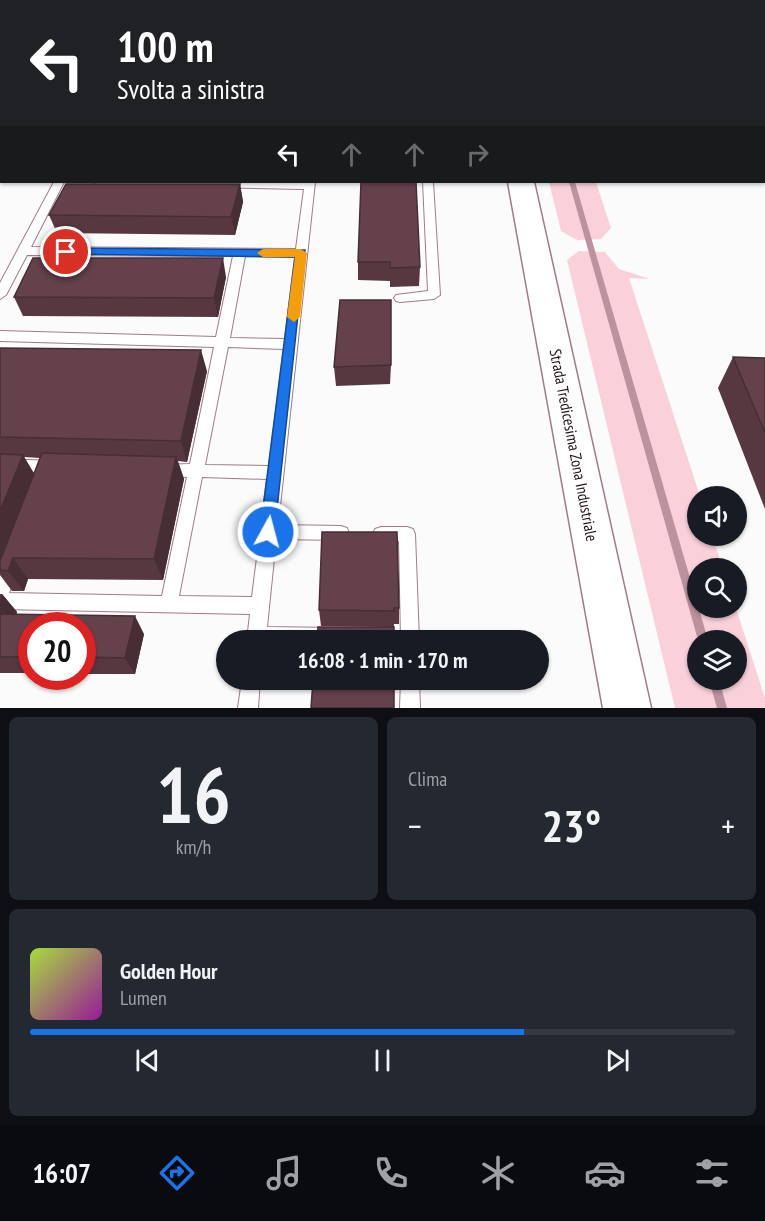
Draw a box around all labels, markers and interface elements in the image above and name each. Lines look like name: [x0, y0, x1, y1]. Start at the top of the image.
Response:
text: 100 m: [117, 19, 214, 74]
icon: left: [18, 24, 96, 102]
text: Svolta a sinistra: [117, 72, 265, 106]
icon: left: [272, 138, 305, 171]
icon: ahead: [335, 138, 368, 171]
icon: ahead: [398, 138, 431, 171]
icon: right: [461, 138, 494, 171]
pin: [40, 226, 91, 277]
icon: arrive: [49, 235, 82, 268]
street label: Strada Tredicesima Zona Industriale: [546, 347, 602, 543]
map controls: [687, 486, 747, 690]
button: sound: [687, 486, 747, 546]
position arrow: [236, 500, 300, 564]
button: search: [687, 558, 747, 618]
speed limit sign: 20: [18, 612, 96, 690]
button: layers: [687, 630, 747, 690]
text: 16:08 · 1 min · 170 m: [297, 646, 468, 674]
text: 16: [156, 744, 231, 845]
text: Clima: [408, 766, 447, 792]
text: 23°: [542, 796, 601, 854]
text: −: [408, 804, 422, 847]
text: +: [721, 804, 735, 847]
text: km/h: [176, 834, 211, 860]
text: Golden Hour: [120, 957, 218, 985]
text: Lumen: [120, 985, 167, 1011]
icon: previous: [131, 1044, 164, 1077]
icon: pause: [366, 1044, 399, 1077]
icon: next: [601, 1044, 634, 1077]
icon: directions: [156, 1152, 198, 1194]
icon: music: [263, 1152, 305, 1194]
icon: phone: [370, 1152, 412, 1194]
icon: climate: [477, 1152, 519, 1194]
icon: car: [584, 1152, 626, 1194]
icon: filters: [691, 1152, 733, 1194]
text: 16:07: [32, 1156, 91, 1190]

